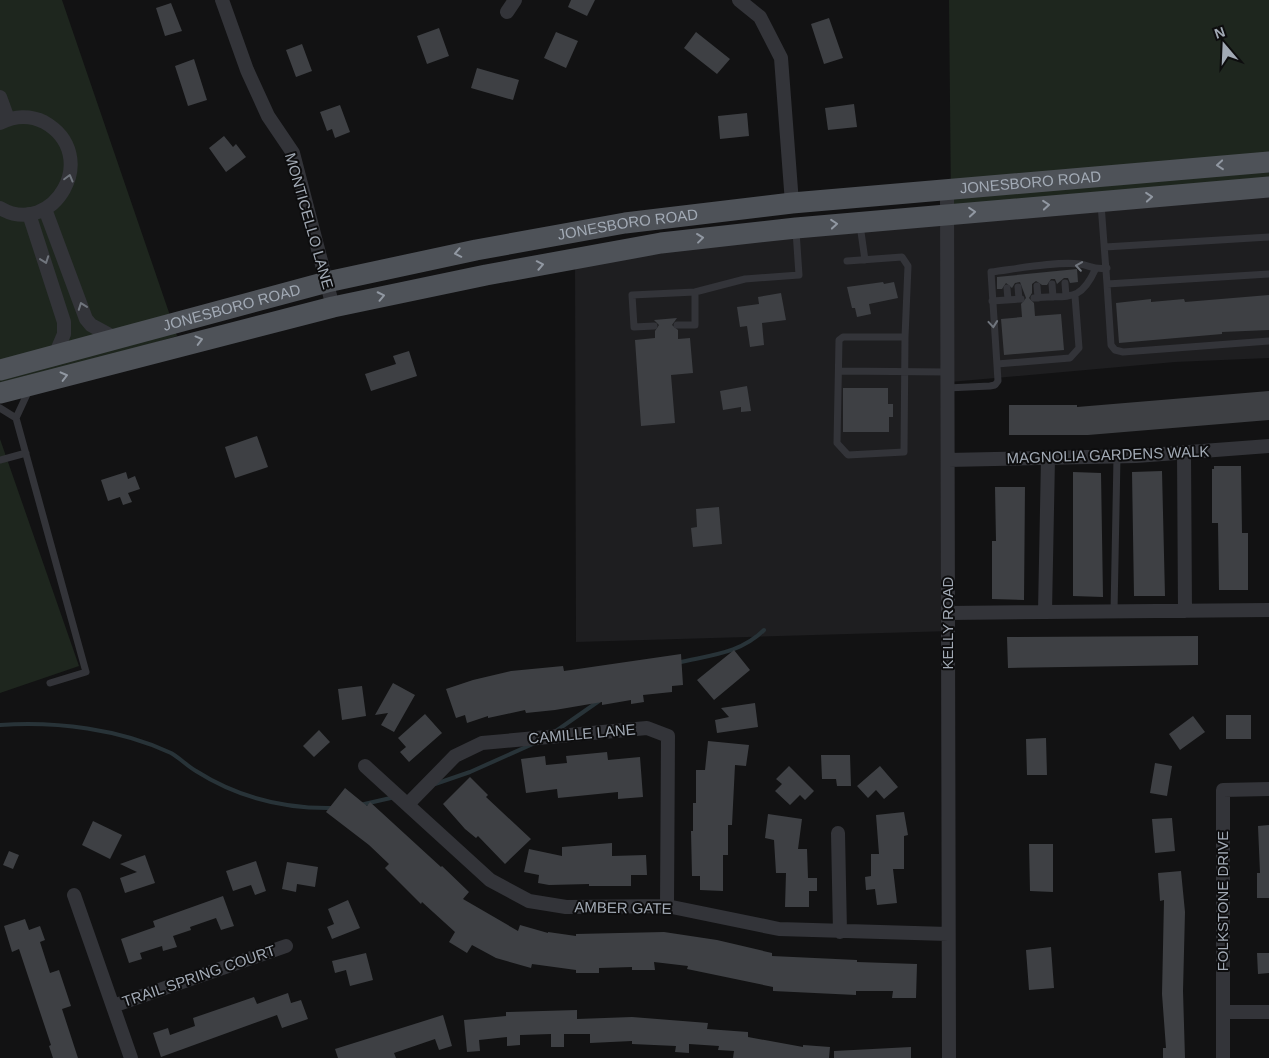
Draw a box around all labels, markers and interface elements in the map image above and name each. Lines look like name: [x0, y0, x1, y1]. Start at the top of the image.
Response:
north arrow: [1199, 20, 1249, 70]
text: N: [1212, 23, 1227, 42]
street label: MONTICELLO LANE: [282, 151, 337, 291]
one-way arrow: [1216, 159, 1224, 170]
street label: JONESBORO ROAD: [959, 167, 1102, 197]
one-way arrow: [63, 173, 74, 182]
one-way arrow: [1145, 192, 1153, 203]
one-way arrow: [1043, 200, 1051, 211]
street label: JONESBORO ROAD: [556, 205, 699, 243]
one-way arrow: [968, 207, 976, 218]
one-way arrow: [830, 219, 838, 230]
one-way arrow: [697, 233, 705, 244]
one-way arrow: [454, 248, 463, 258]
one-way arrow: [39, 255, 49, 264]
one-way arrow: [536, 260, 544, 270]
one-way arrow: [1074, 261, 1083, 271]
street label: JONESBORO ROAD: [161, 280, 302, 334]
one-way arrow: [376, 292, 385, 302]
one-way arrow: [78, 302, 88, 311]
one-way arrow: [988, 320, 999, 328]
one-way arrow: [194, 335, 203, 346]
one-way arrow: [59, 372, 68, 382]
street label: MAGNOLIA GARDENS WALK: [1006, 442, 1210, 467]
street label: KELLY ROAD: [939, 576, 956, 669]
street label: CAMILLE LANE: [528, 720, 636, 747]
street label: FOLKSTONE DRIVE: [1214, 831, 1231, 971]
street label: AMBER GATE: [574, 898, 672, 917]
street label: TRAIL SPRING COURT: [120, 941, 278, 1010]

